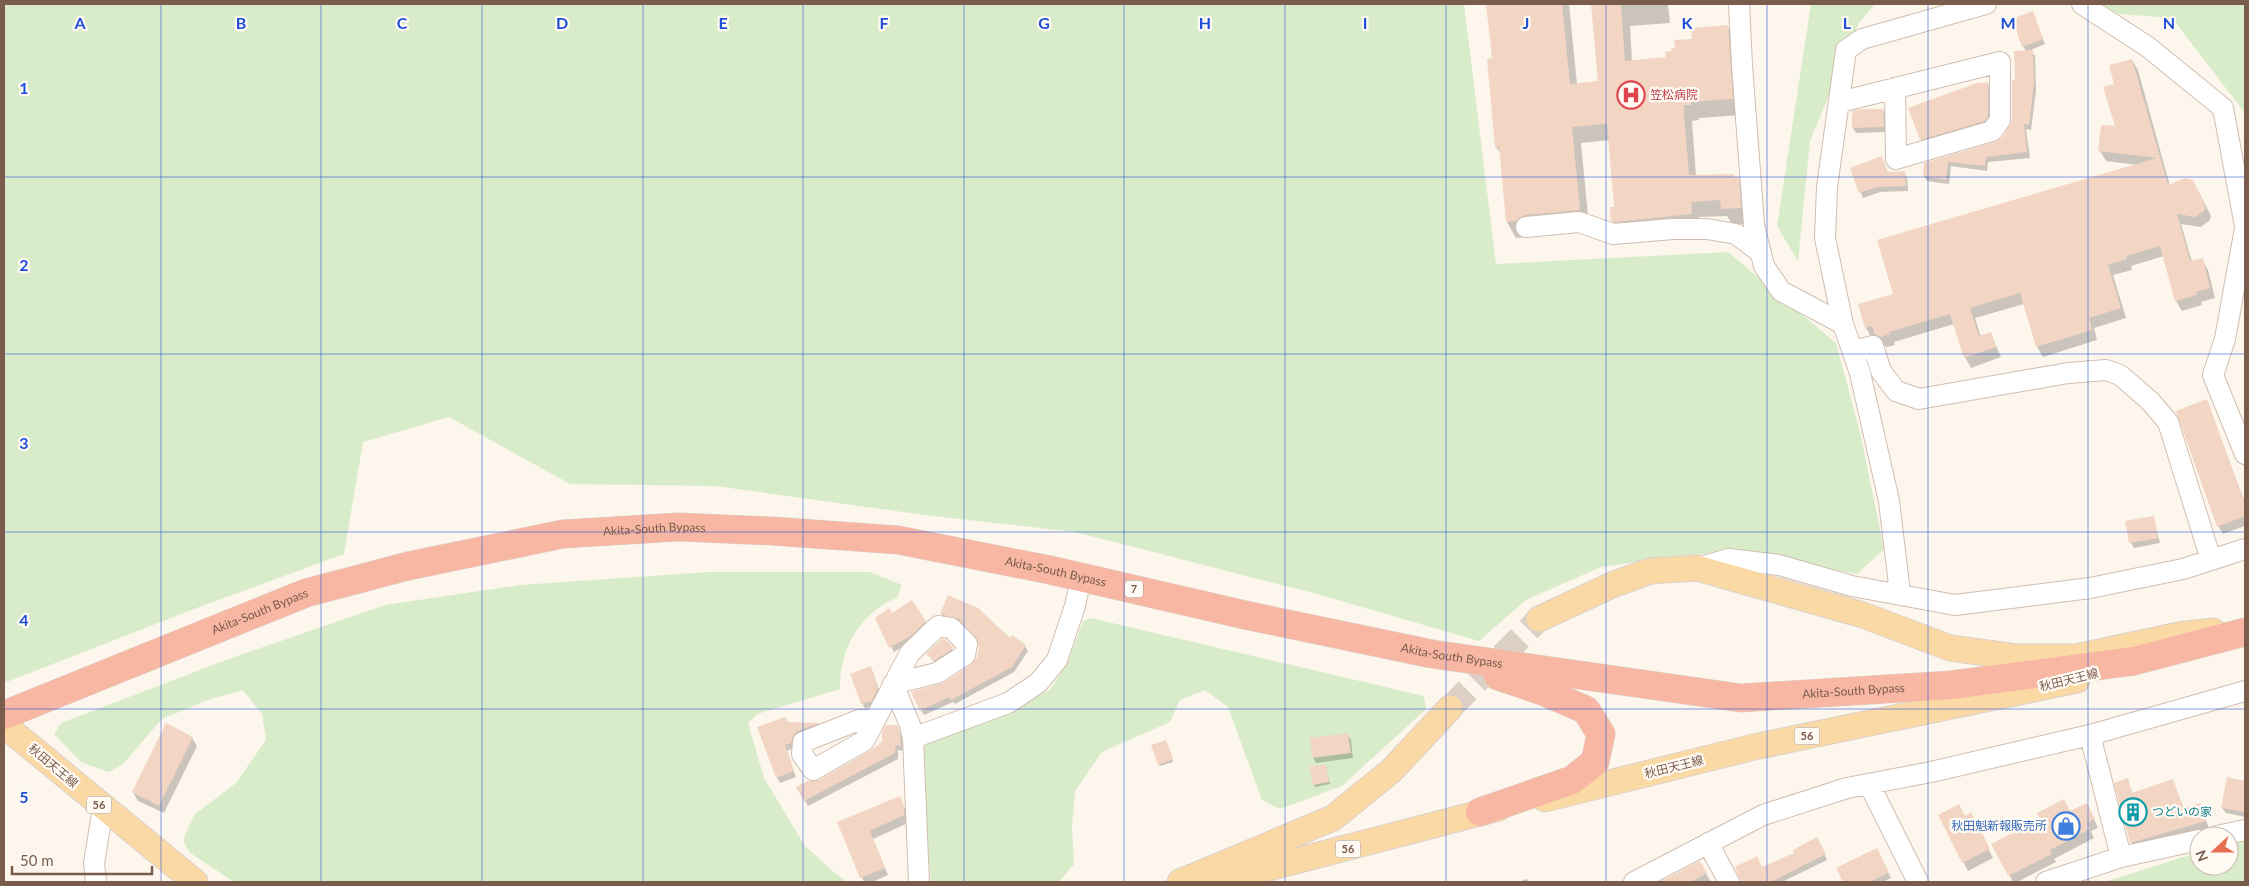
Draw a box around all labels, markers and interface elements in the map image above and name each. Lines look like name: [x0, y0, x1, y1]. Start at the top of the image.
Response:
text: A: [73, 13, 86, 32]
text: B: [236, 13, 246, 32]
text: C: [397, 13, 408, 32]
text: D: [556, 13, 568, 32]
text: E: [718, 13, 728, 32]
text: F: [879, 13, 889, 32]
text: G: [1038, 13, 1050, 32]
text: H: [1199, 13, 1211, 32]
text: I: [1363, 13, 1367, 32]
text: J: [1523, 13, 1529, 32]
text: K: [1682, 13, 1694, 32]
text: L: [1843, 13, 1852, 32]
text: M: [2000, 13, 2016, 32]
text: N: [2163, 13, 2175, 32]
text: 1: [19, 78, 29, 97]
hospital icon: 笠松病院: [1616, 80, 1646, 110]
place label: 笠松病院: [1650, 87, 1698, 102]
text: 2: [19, 255, 29, 274]
text: 3: [19, 433, 29, 452]
street label: Akita-South Bypass: [603, 519, 706, 539]
street label: Akita-South Bypass: [1004, 553, 1108, 590]
road number: 7: [1125, 580, 1143, 598]
street label: Akita-South Bypass: [209, 585, 310, 637]
text: 4: [19, 610, 29, 629]
street label: Akita-South Bypass: [1400, 640, 1504, 671]
street label: 秋田天王線: [2038, 665, 2100, 694]
street label: Akita-South Bypass: [1802, 680, 1905, 701]
road number: 56: [1794, 728, 1820, 744]
street label: 秋田天王線: [26, 741, 81, 791]
street label: 秋田天王線: [1643, 752, 1705, 781]
text: 5: [19, 787, 29, 806]
road number: 56: [86, 796, 112, 814]
building icon: つどいの家: [2118, 797, 2148, 827]
place label: つどいの家: [2152, 804, 2212, 819]
shop icon: 秋田魁新報販売所: [2051, 811, 2081, 841]
place label: 秋田魁新報販売所: [1951, 818, 2047, 833]
north arrow: [2189, 826, 2239, 876]
road number: 56: [1336, 841, 1360, 858]
scale bar: [12, 844, 152, 876]
text: N: [2192, 848, 2211, 864]
text: 50 m: [20, 851, 54, 869]

